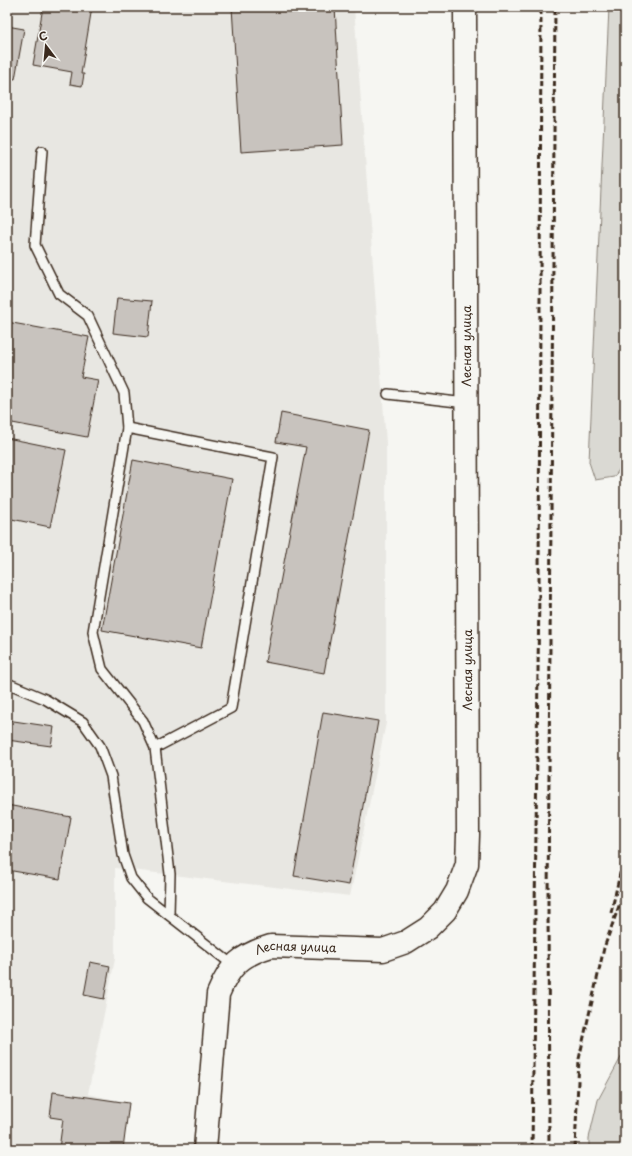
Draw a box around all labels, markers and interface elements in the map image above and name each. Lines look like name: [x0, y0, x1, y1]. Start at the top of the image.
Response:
north arrow: [26, 26, 66, 66]
text: С: [37, 27, 49, 45]
street label: Лесная улица: [457, 305, 475, 387]
street label: Лесная улица: [458, 629, 476, 711]
street label: Лесная улица: [252, 936, 337, 959]

